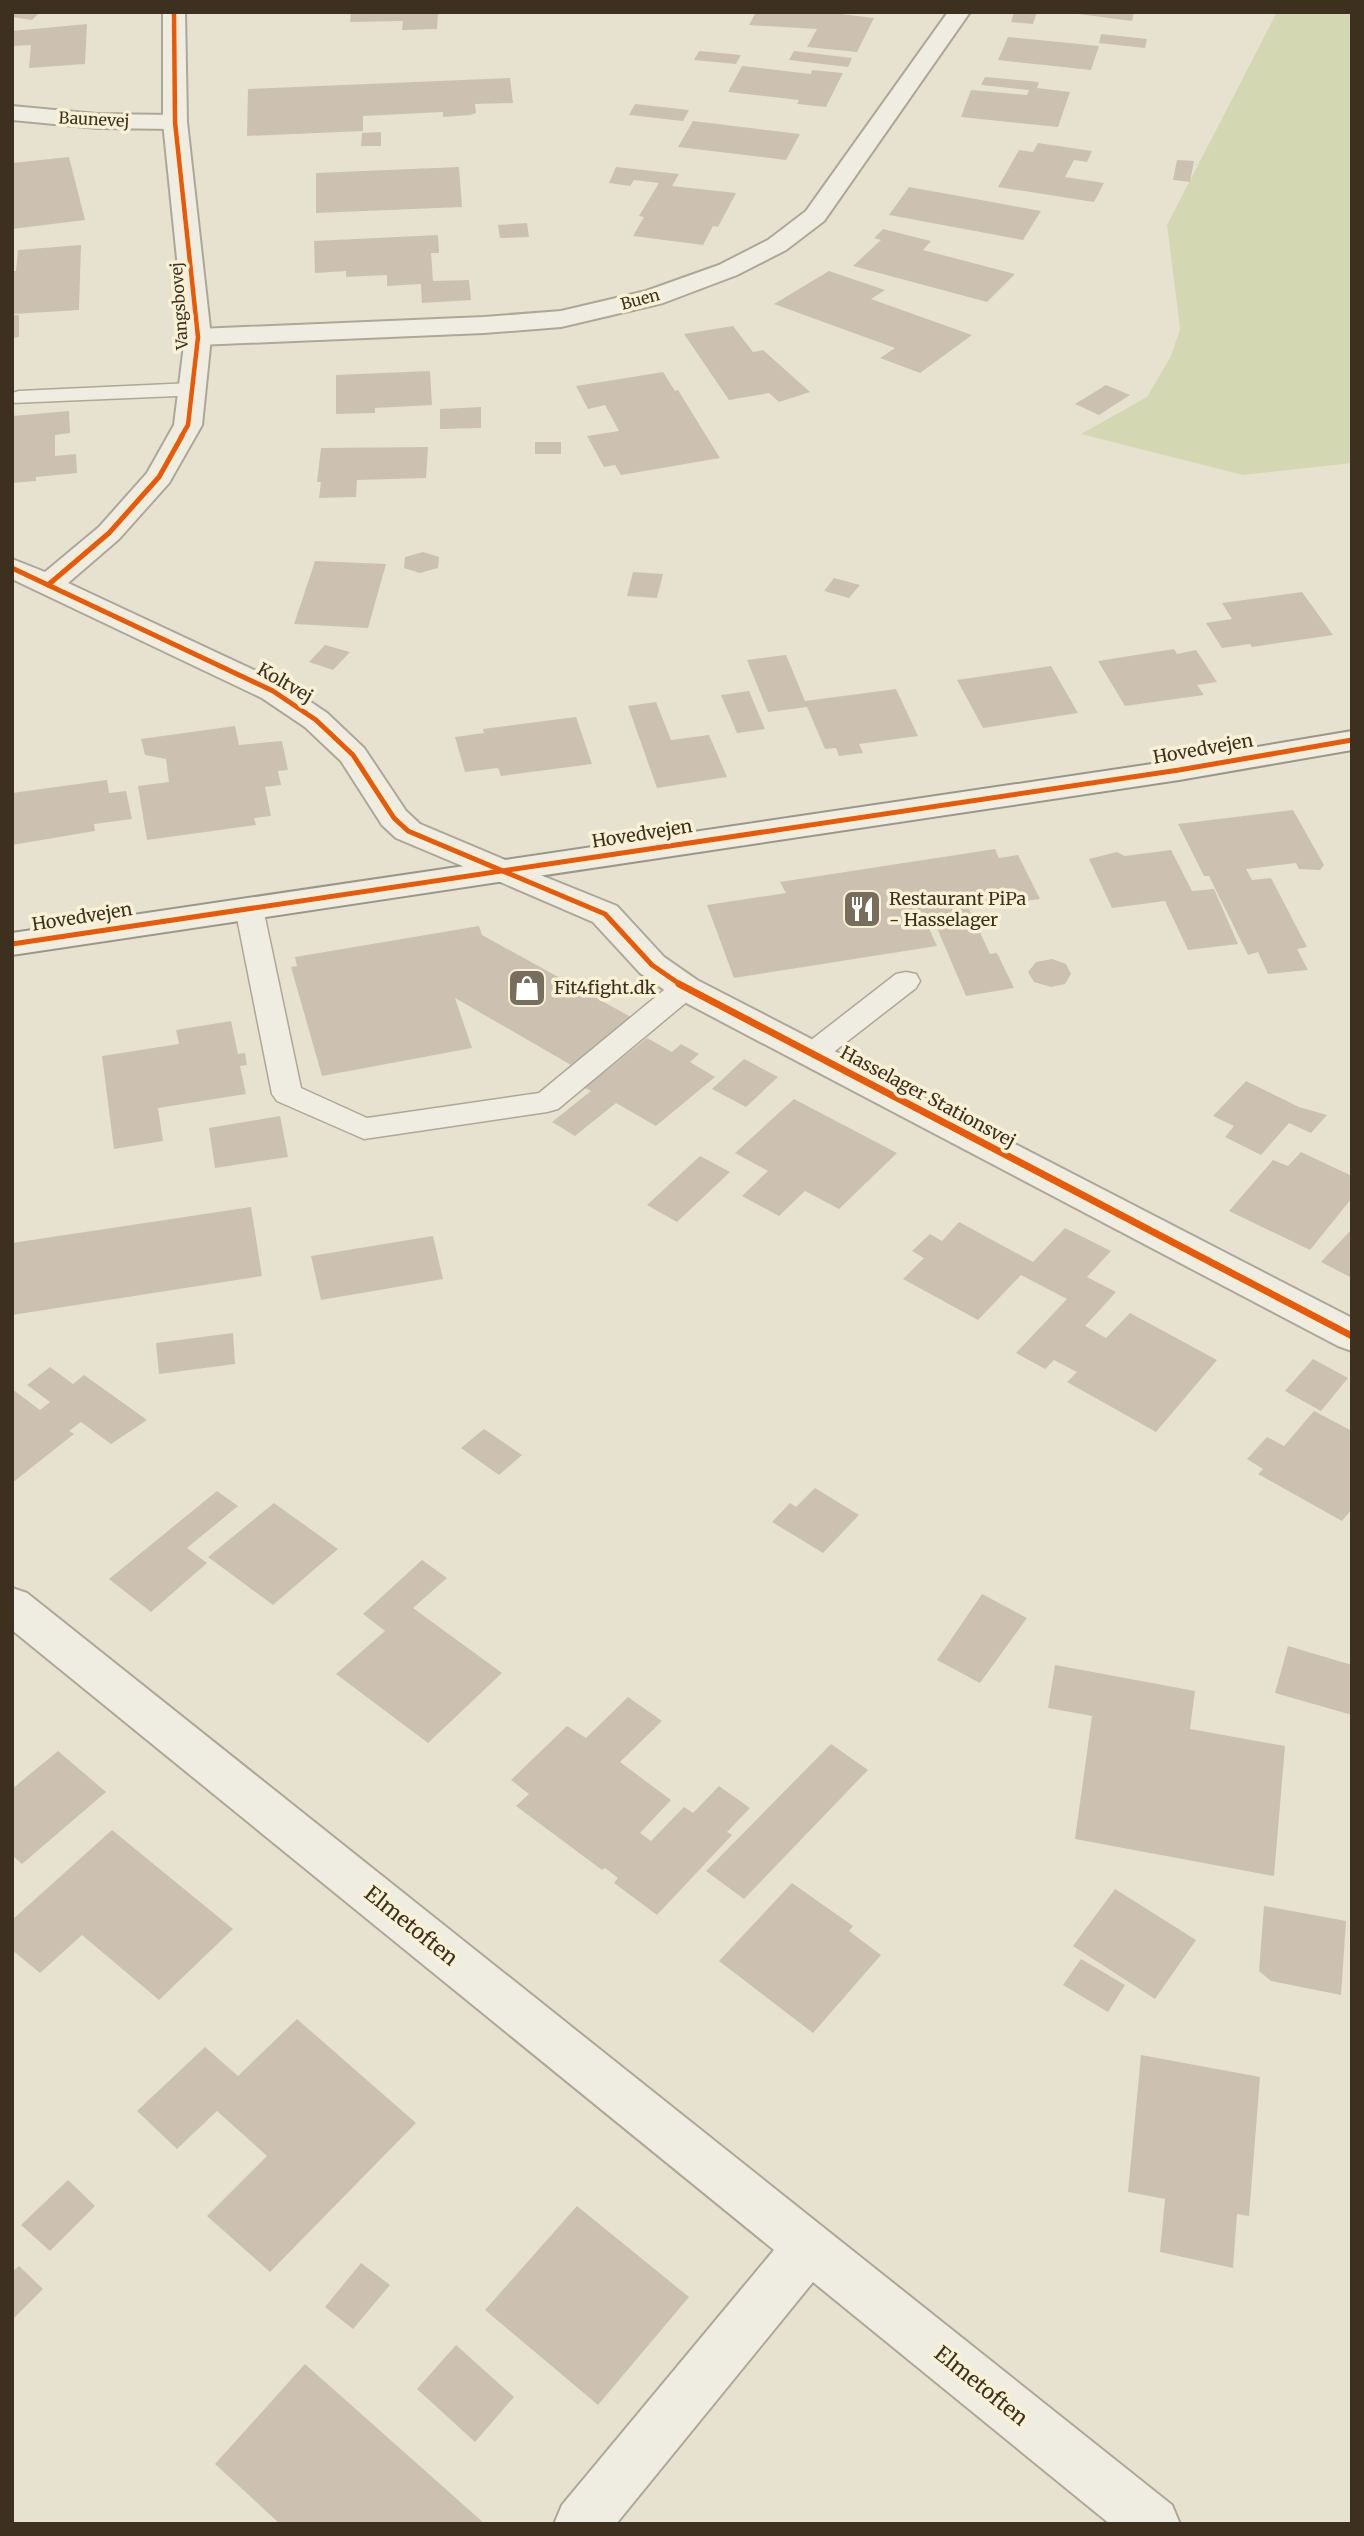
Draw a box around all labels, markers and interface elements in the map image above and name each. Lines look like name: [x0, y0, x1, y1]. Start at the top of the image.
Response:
street label: Baunevej: [58, 107, 130, 131]
street label: Vangsbovej: [166, 262, 192, 351]
street label: Buen: [618, 284, 662, 314]
street label: Koltvej: [253, 657, 317, 708]
street label: Hovedvejen: [1151, 728, 1255, 769]
street label: Hovedvejen: [590, 814, 694, 853]
place label: Restaurant PiPa - Hasselager: [889, 887, 1027, 931]
restaurant icon: Restaurant PiPa - Hasselager: [841, 888, 883, 930]
street label: Hovedvejen: [30, 897, 134, 936]
shop icon: Fit4fight.dk: [506, 967, 548, 1009]
place label: Fit4fight.dk: [554, 976, 657, 999]
street label: Hasselager Stationsvej: [837, 1041, 1020, 1153]
street label: Elmetoften: [359, 1880, 464, 1972]
street label: Elmetoften: [929, 2340, 1034, 2432]

